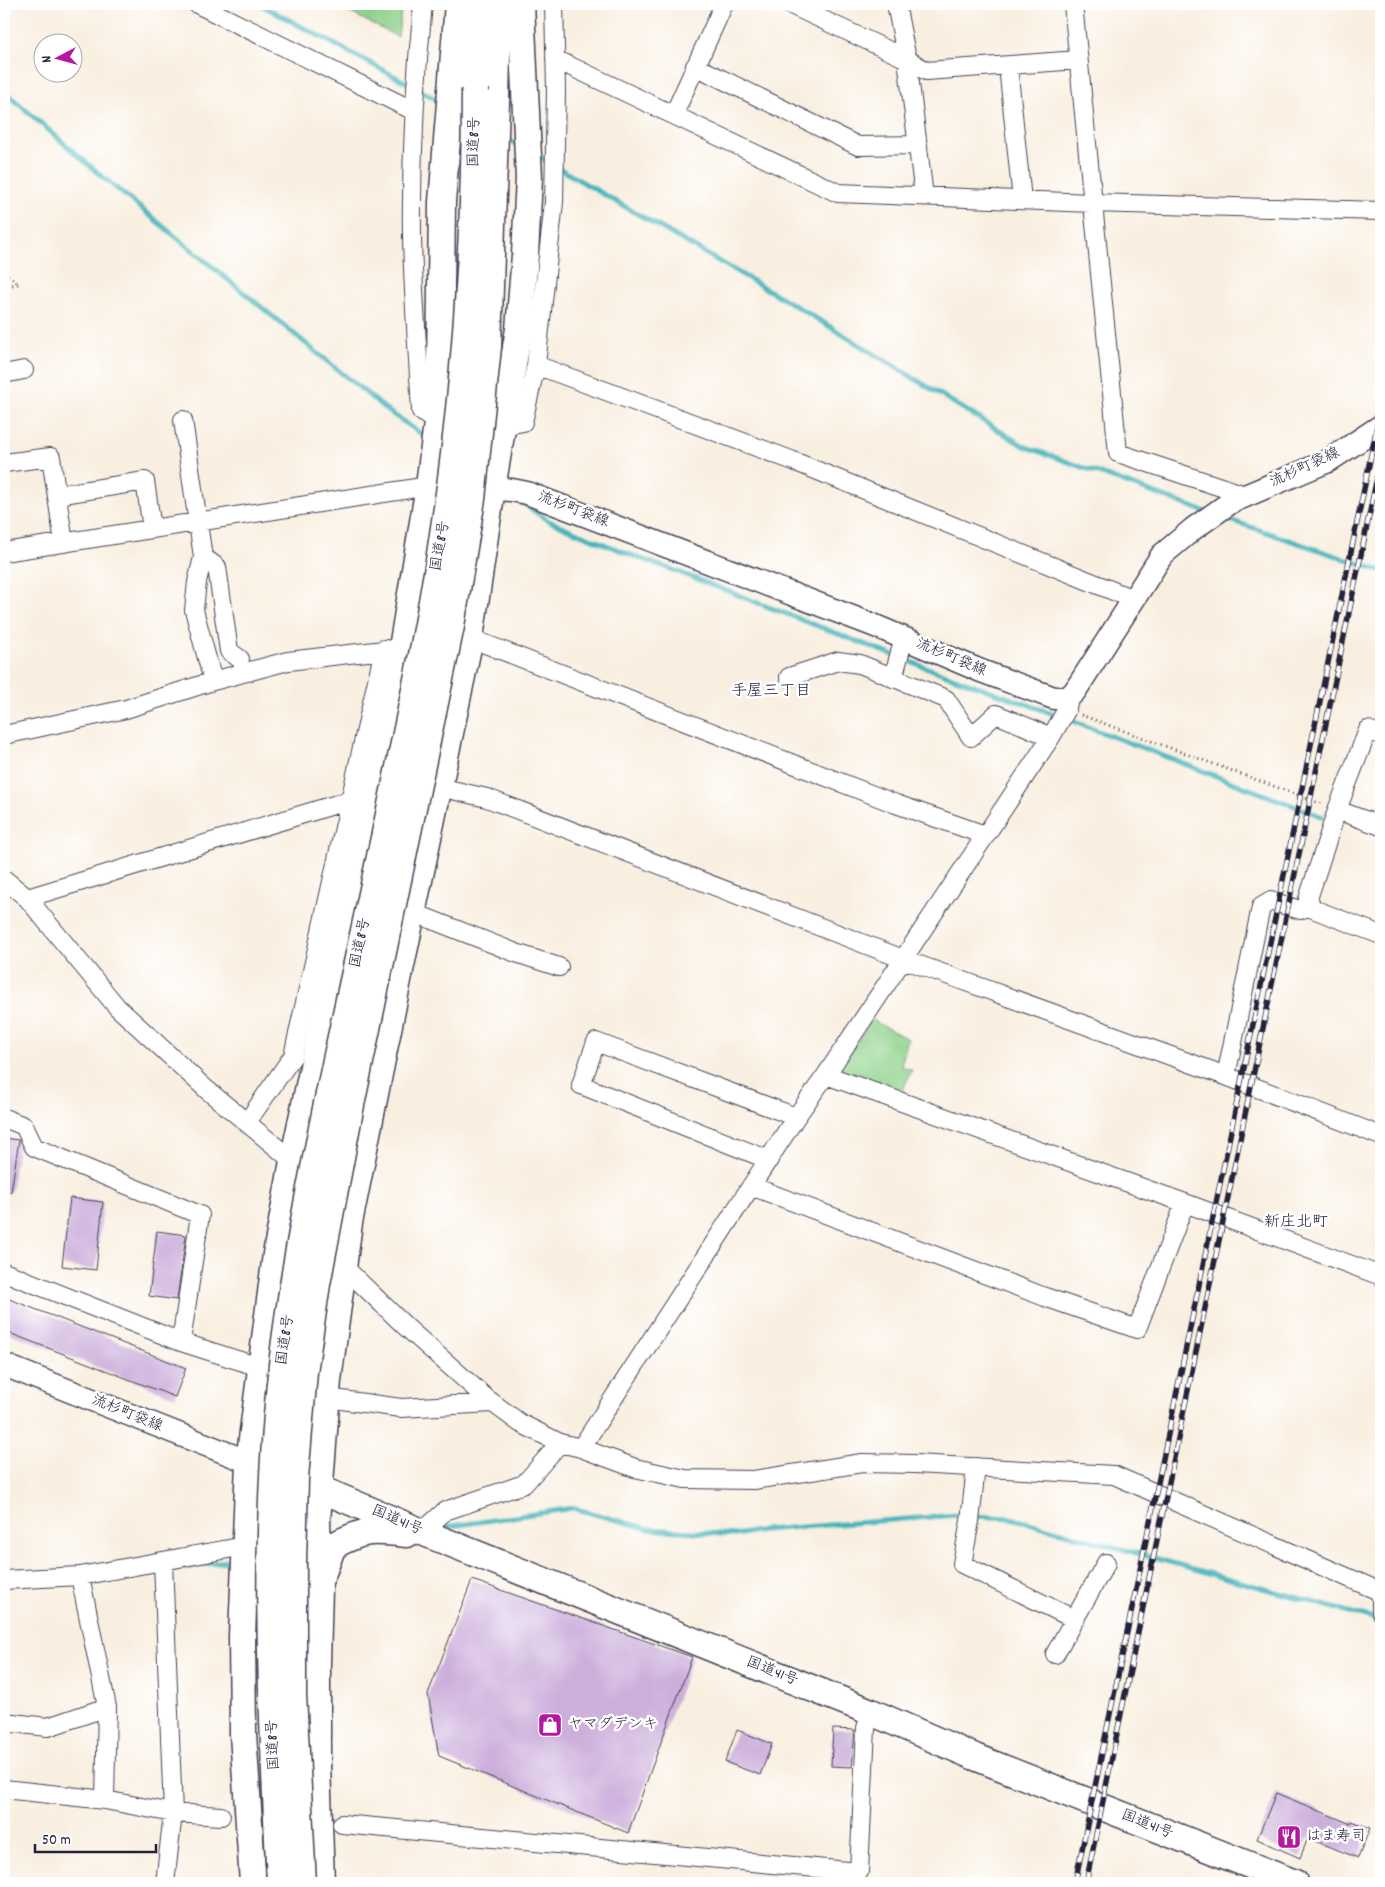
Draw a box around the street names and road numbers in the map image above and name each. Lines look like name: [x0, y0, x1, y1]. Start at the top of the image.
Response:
street label: 国道8号: [464, 116, 486, 168]
street label: 流杉町袋線: [1266, 442, 1344, 494]
street label: 流杉町袋線: [534, 486, 612, 534]
street label: 国道8号: [426, 519, 456, 573]
street label: 流杉町袋線: [912, 633, 990, 683]
street label: 国道8号: [345, 916, 377, 970]
street label: 国道8号: [272, 1313, 300, 1367]
street label: 流杉町袋線: [88, 1390, 166, 1438]
street label: 国道41号: [368, 1500, 426, 1542]
street label: 国道41号: [743, 1652, 801, 1692]
street label: 国道8号: [262, 1719, 286, 1771]
street label: 国道41号: [1118, 1805, 1176, 1845]

